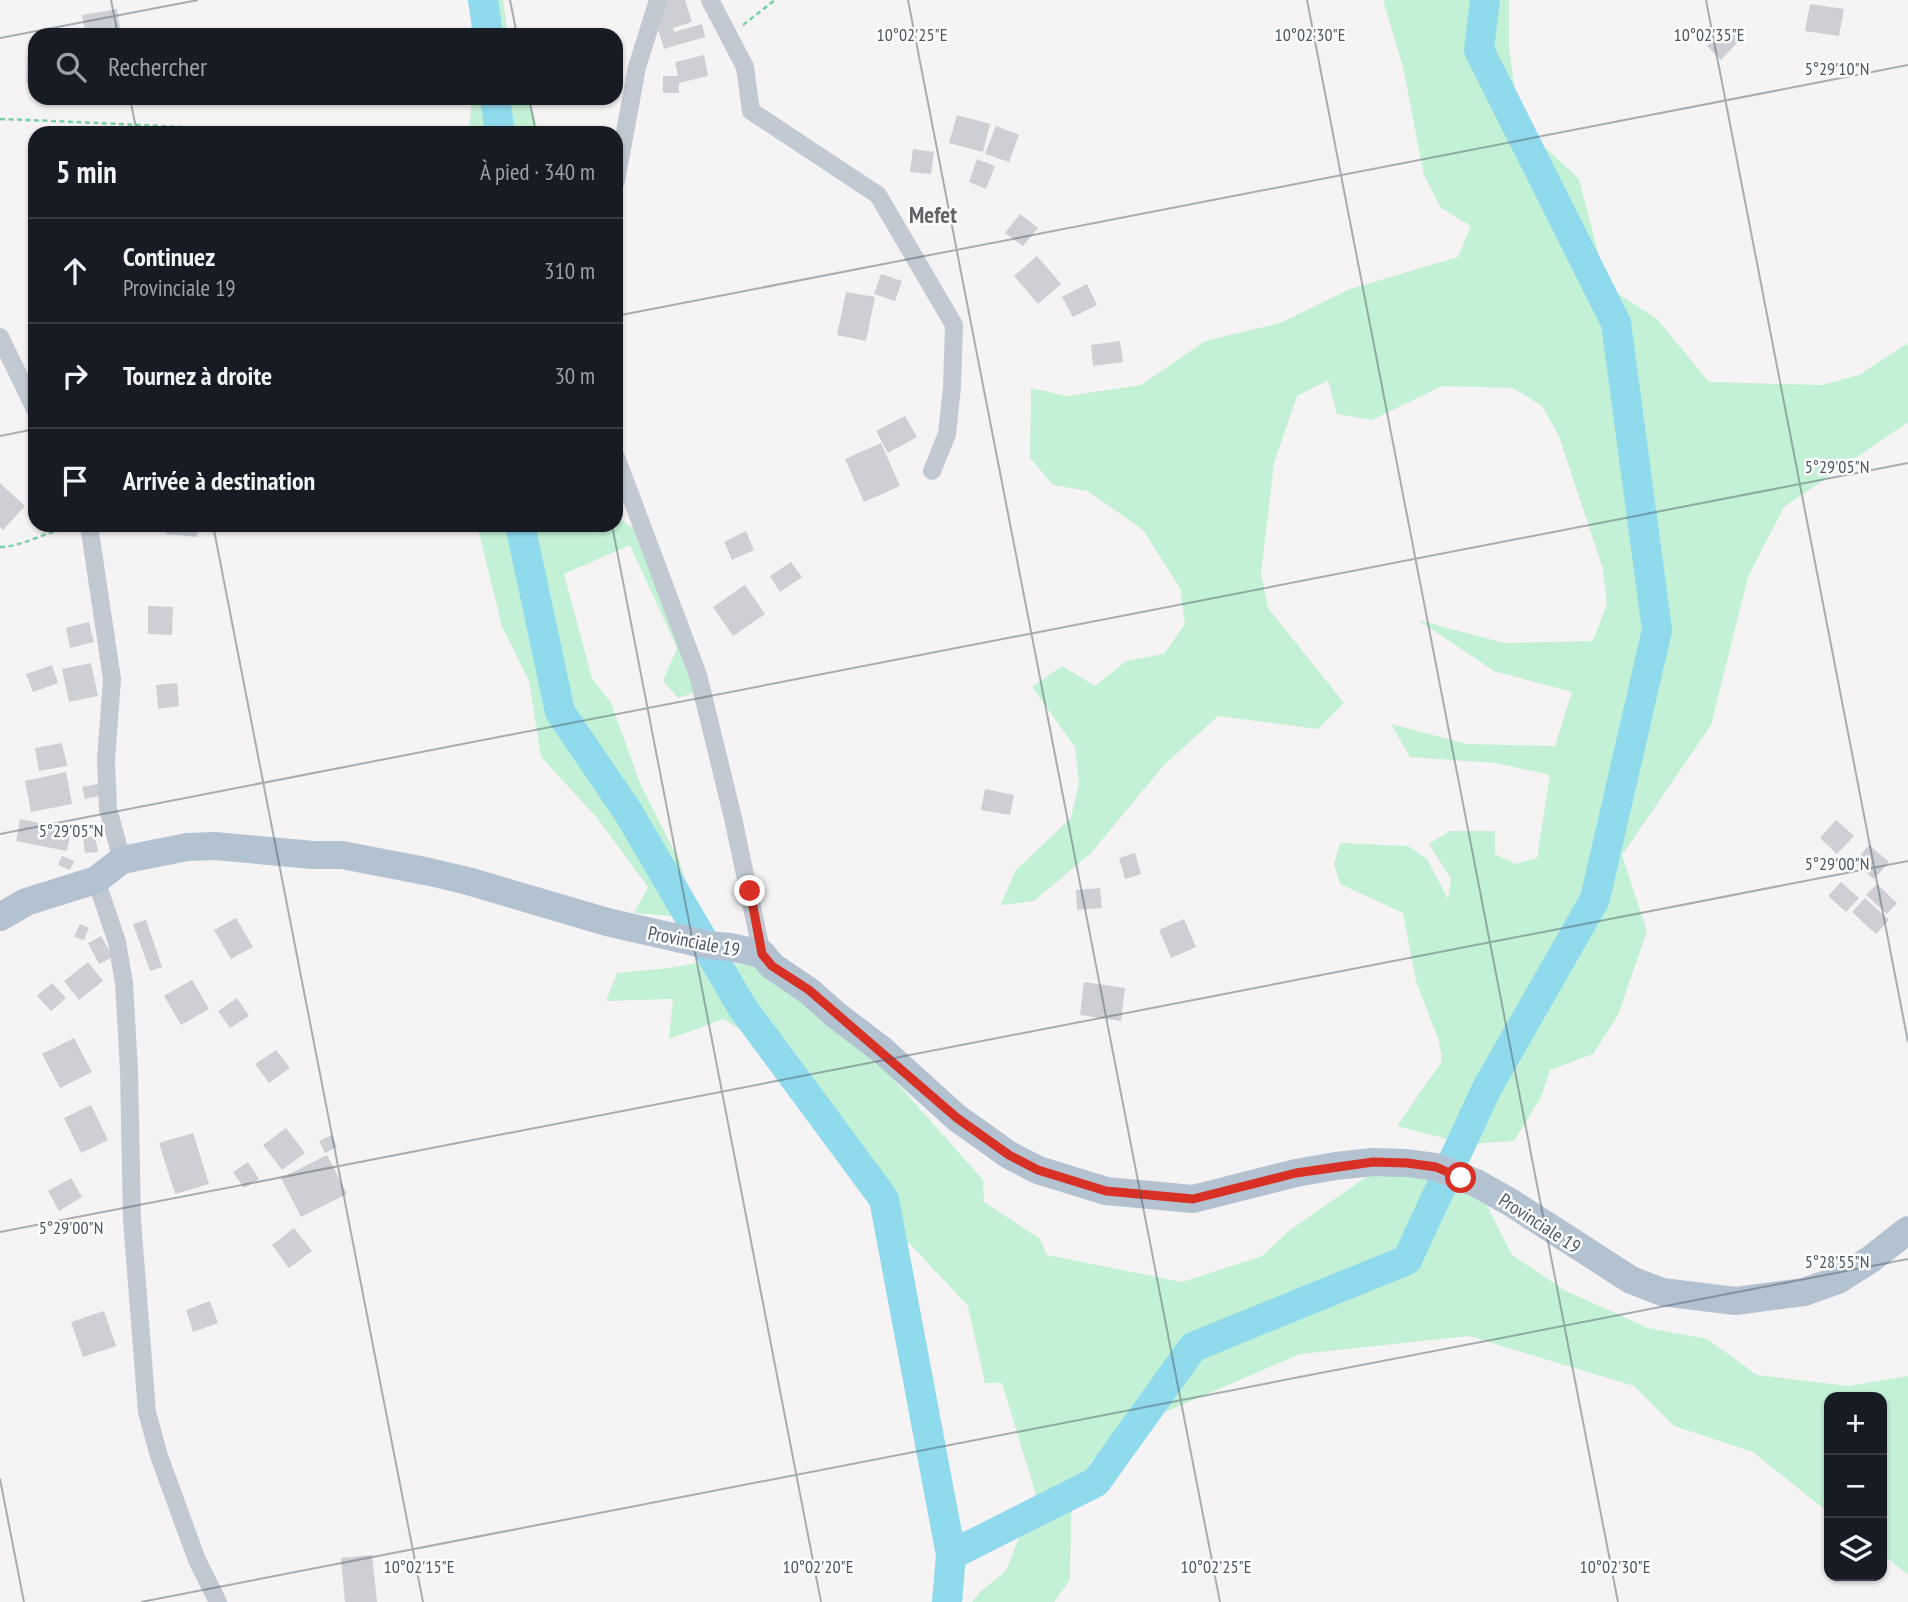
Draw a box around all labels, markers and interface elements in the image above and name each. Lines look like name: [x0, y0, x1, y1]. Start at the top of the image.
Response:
text: 10°02'25"E: [877, 23, 947, 46]
text: 10°02'30"E: [1275, 23, 1345, 46]
text: 10°02'35"E: [1674, 23, 1744, 46]
search box: [28, 28, 623, 105]
icon: search: [52, 48, 90, 86]
text: Rechercher: [108, 50, 207, 83]
text: 5°29'10"N: [1805, 57, 1869, 80]
text: 5 min: [56, 152, 117, 191]
text: À pied · 340 m: [480, 157, 595, 186]
district label: Mefet: [909, 200, 957, 229]
text: Continuez: [123, 240, 215, 273]
icon: ahead: [56, 252, 94, 290]
text: 310 m: [544, 256, 595, 285]
text: Provinciale 19: [123, 273, 236, 302]
icon: right: [56, 357, 94, 395]
text: Tournez à droite: [123, 359, 272, 392]
text: 30 m: [554, 361, 595, 390]
text: 5°29'05"N: [1805, 455, 1869, 478]
icon: arrive: [56, 462, 94, 500]
text: Arrivée à destination: [123, 464, 315, 497]
text: 5°29'05"N: [39, 819, 103, 842]
text: 5°29'00"N: [1805, 852, 1869, 875]
route end: [734, 875, 765, 906]
street label: Provinciale 19: [646, 920, 742, 962]
route start: [1445, 1162, 1476, 1193]
street label: Provinciale 19: [1494, 1188, 1586, 1258]
text: 5°29'00"N: [39, 1216, 103, 1239]
text: 5°28'55"N: [1805, 1250, 1869, 1273]
map controls: [1824, 1392, 1887, 1581]
button: +: [1824, 1392, 1887, 1455]
button: −: [1824, 1455, 1887, 1518]
button: layers: [1824, 1518, 1887, 1581]
text: 10°02'15"E: [384, 1555, 454, 1578]
text: 10°02'20"E: [783, 1555, 853, 1578]
text: 10°02'25"E: [1181, 1555, 1251, 1578]
text: 10°02'30"E: [1580, 1555, 1650, 1578]

